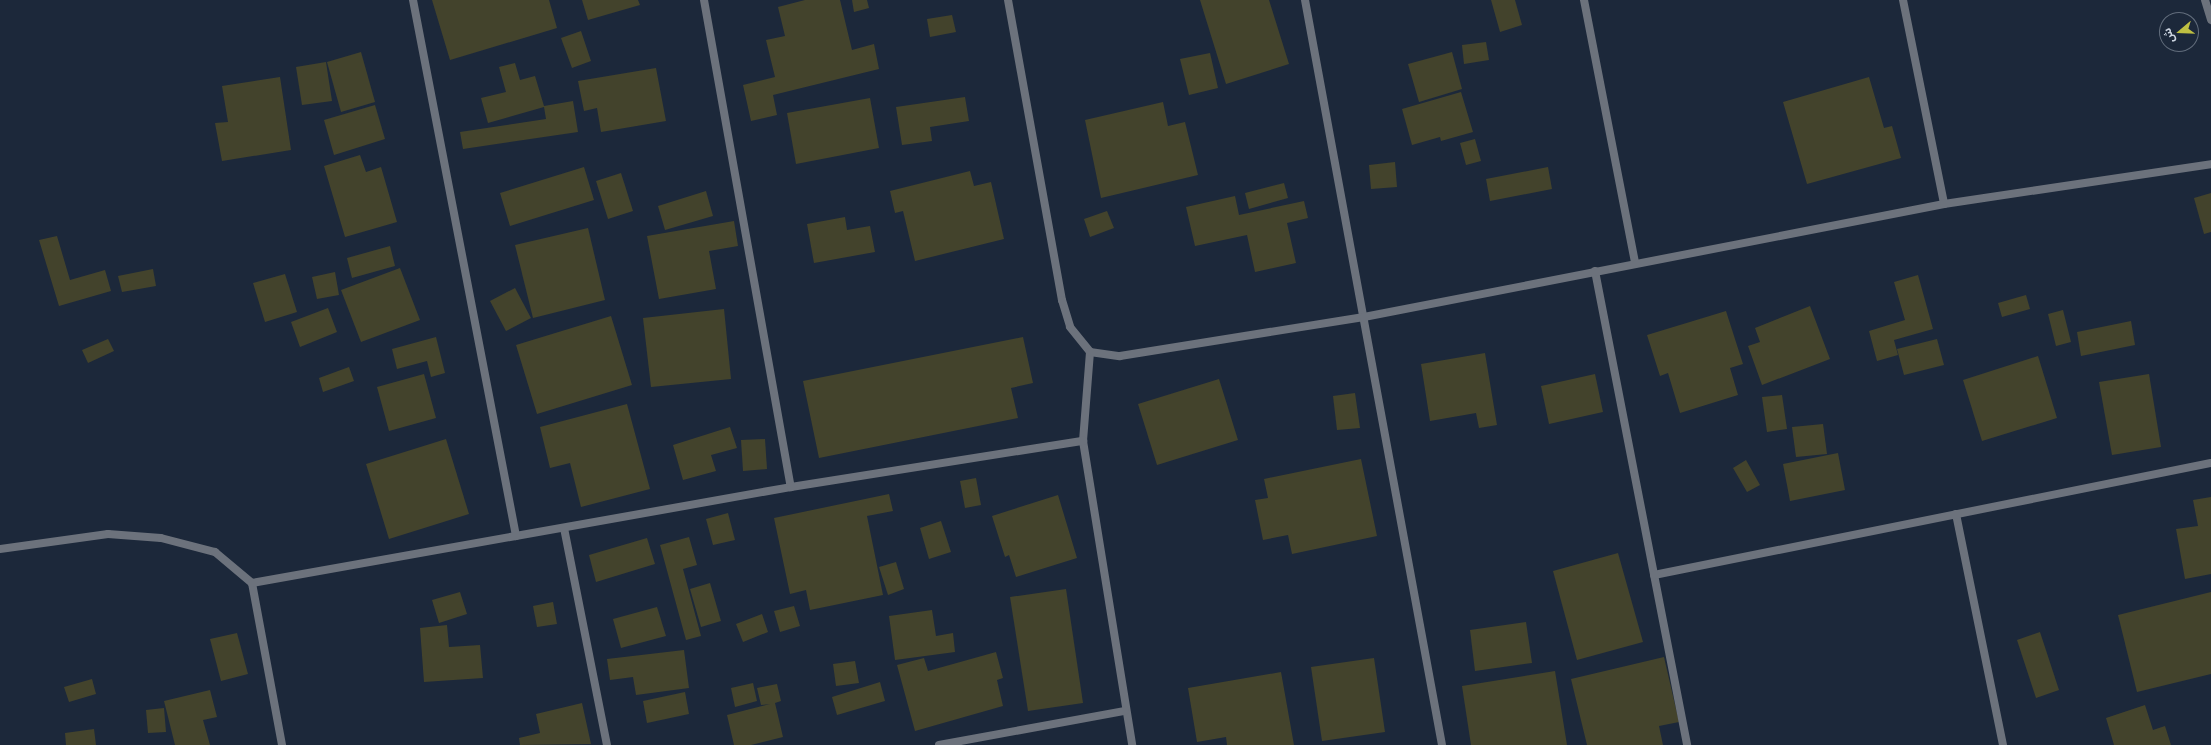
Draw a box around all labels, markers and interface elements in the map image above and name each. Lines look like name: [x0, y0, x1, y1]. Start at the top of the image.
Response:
north arrow: [2159, 12, 2199, 52]
text: ش: [2160, 26, 2178, 45]

